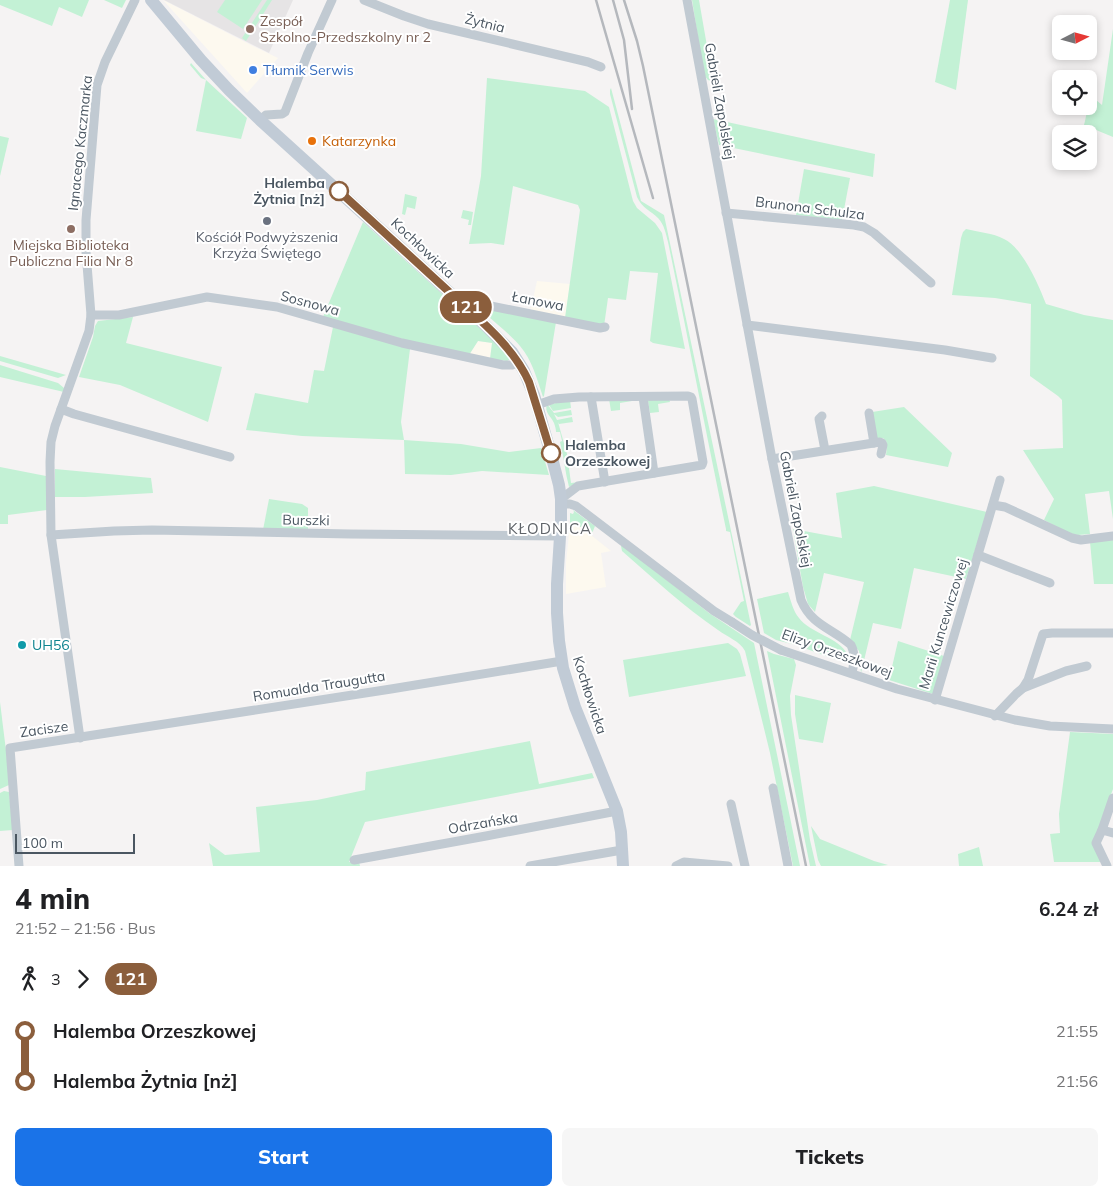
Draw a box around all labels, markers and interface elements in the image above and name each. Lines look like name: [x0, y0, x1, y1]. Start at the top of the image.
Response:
street label: Żytnia: [463, 9, 507, 37]
place label: Zespół Szkolno-Przedszkolny nr 2: [260, 12, 431, 46]
north arrow: [1052, 15, 1098, 60]
map controls: [1052, 15, 1097, 170]
marker: Zespół Szkolno-Przedszkolny nr 2: [244, 23, 256, 35]
street label: Gabrieli Zapolskiej: [701, 41, 739, 161]
place label: Tłumik Serwis: [263, 61, 354, 79]
marker: Tłumik Serwis: [247, 64, 259, 76]
button: locate: [1052, 70, 1097, 115]
street label: Ignacego Kaczmarka: [64, 74, 96, 212]
button: layers: [1052, 125, 1097, 170]
place label: Katarzynka: [322, 132, 396, 150]
marker: Katarzynka: [306, 135, 318, 147]
place label: Halemba Żytnia [nż]: [253, 174, 325, 208]
marker: Halemba Żytnia [nż]: [329, 181, 349, 201]
street label: Brunona Schulza: [754, 192, 866, 224]
street label: Kochłowicka: [387, 214, 459, 282]
marker: Kościół Podwyższenia Krzyża Świętego: [261, 215, 273, 227]
marker: Miejska Biblioteka Publiczna Filia Nr 8: [65, 223, 77, 235]
place label: Kościół Podwyższenia Krzyża Świętego: [196, 228, 338, 262]
place label: Miejska Biblioteka Publiczna Filia Nr 8: [9, 236, 133, 270]
street label: Sosnowa: [279, 287, 341, 319]
street label: Łanowa: [510, 287, 566, 315]
line badge: 121: [437, 291, 495, 323]
text: 121: [450, 295, 482, 318]
place label: Halemba Orzeszkowej: [565, 436, 650, 470]
marker: Halemba Orzeszkowej: [541, 443, 561, 463]
street label: Gabrieli Zapolskiej: [776, 449, 816, 569]
street label: Burszki: [282, 511, 330, 529]
district label: KŁODNICA: [508, 519, 592, 538]
street label: Marii Kuncewiczowej: [915, 557, 971, 691]
street label: Elizy Orzeszkowej: [779, 625, 895, 681]
place label: UH56: [32, 636, 70, 654]
marker: UH56: [16, 639, 28, 651]
street label: Kochłowicka: [569, 654, 611, 736]
street label: Romualda Traugutta: [252, 667, 386, 705]
street label: Zacisze: [19, 717, 69, 741]
street label: Odrzańska: [447, 808, 519, 838]
scale bar: [15, 831, 135, 854]
text: 100 m: [22, 834, 63, 852]
text: 4 min: [15, 881, 90, 916]
text: 6.24 zł: [1039, 897, 1098, 921]
text: 21:52 – 21:56 · Bus: [15, 918, 156, 938]
icon: walk: [15, 965, 43, 993]
icon: forward: [69, 965, 97, 993]
text: 121: [115, 967, 147, 990]
text: 3: [51, 969, 61, 989]
text: Halemba Orzeszkowej: [53, 1019, 256, 1043]
text: 21:55: [1056, 1021, 1098, 1041]
text: Halemba Żytnia [nż]: [53, 1069, 238, 1093]
text: 21:56: [1056, 1071, 1098, 1091]
button: Start: [15, 1128, 552, 1186]
button: Tickets: [562, 1128, 1098, 1186]

